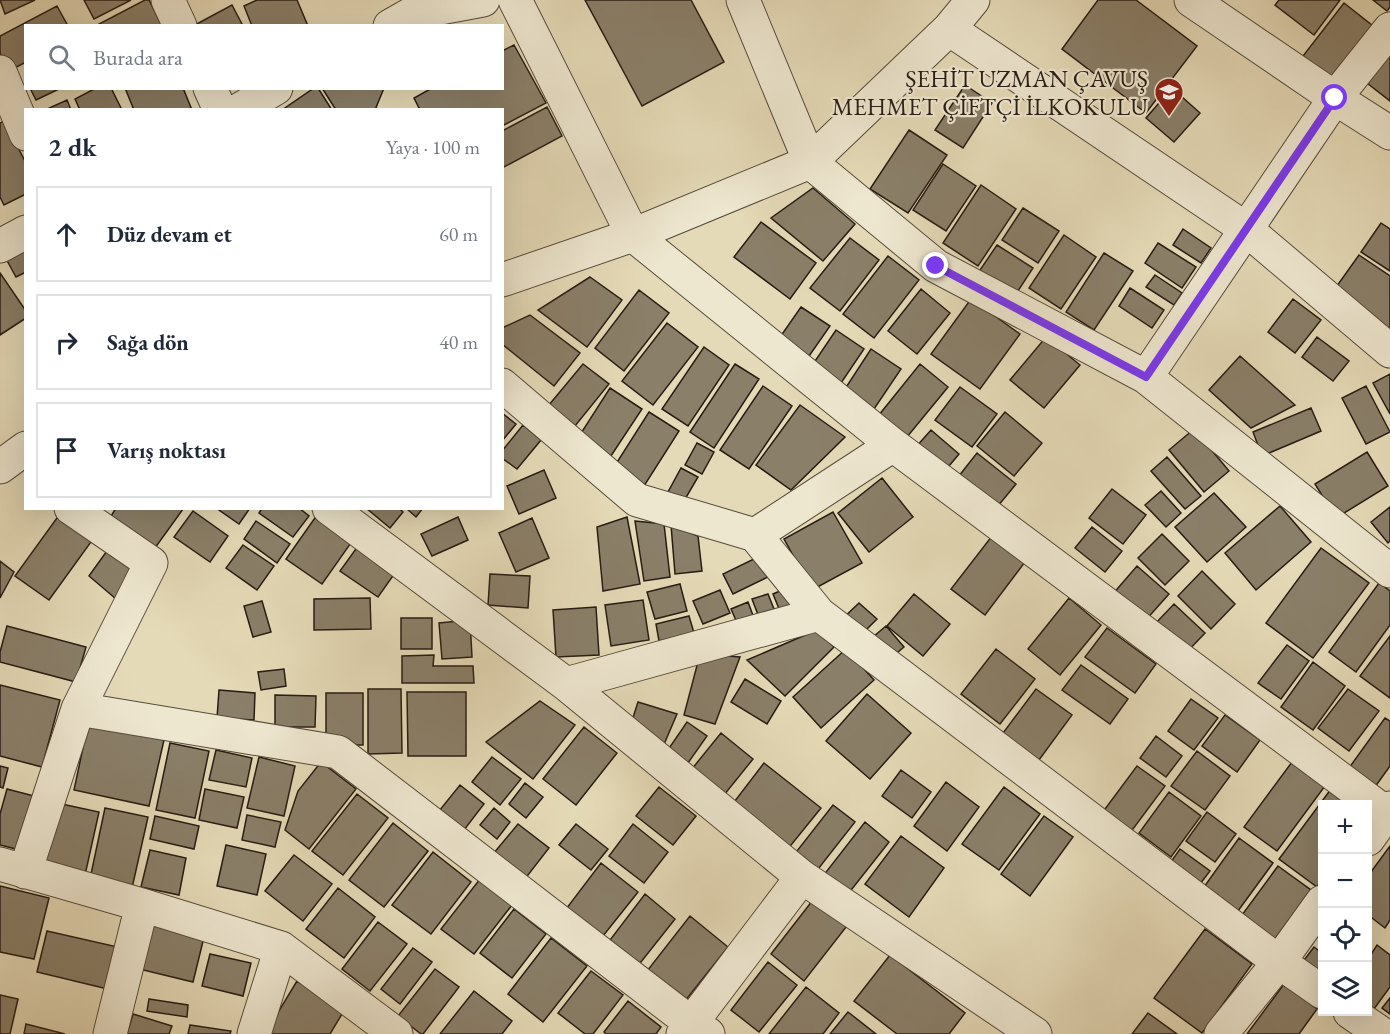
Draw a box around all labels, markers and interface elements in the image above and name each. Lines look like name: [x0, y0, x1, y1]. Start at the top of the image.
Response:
search box: [24, 24, 504, 90]
icon: search: [45, 41, 78, 74]
text: Burada ara: [93, 43, 183, 72]
place label: ŞEHİT UZMAN ÇAVUŞ MEHMET ÇİFTÇİ İLKOKULU: [832, 63, 1148, 122]
school or university icon: ŞEHİT UZMAN ÇAVUŞ MEHMET ÇİFTÇİ İLKOKULU: [1153, 76, 1185, 118]
route start: [1321, 84, 1347, 110]
text: 2 dk: [48, 130, 97, 164]
text: Yaya · 100 m: [386, 134, 480, 160]
icon: ahead: [50, 218, 83, 251]
text: Düz devam et: [107, 220, 232, 249]
text: 60 m: [439, 221, 478, 247]
route end: [922, 252, 948, 278]
icon: right: [50, 326, 83, 359]
text: Sağa dön: [107, 328, 189, 357]
text: 40 m: [439, 329, 478, 355]
icon: arrive: [50, 434, 83, 467]
text: Varış noktası: [107, 436, 226, 465]
map controls: [1318, 800, 1372, 1016]
button: +: [1318, 800, 1372, 854]
button: −: [1318, 854, 1372, 908]
button: locate: [1318, 908, 1372, 962]
button: layers: [1318, 962, 1372, 1016]

